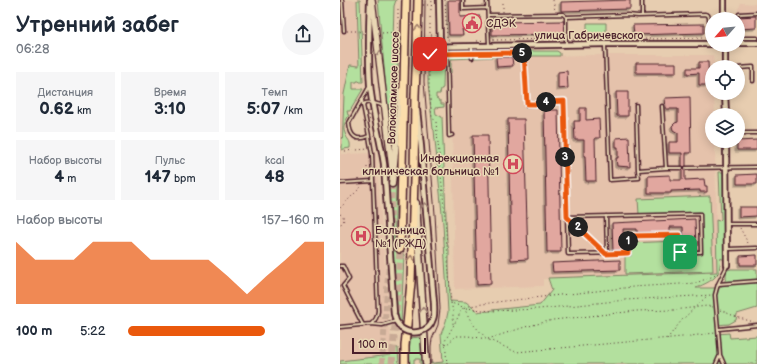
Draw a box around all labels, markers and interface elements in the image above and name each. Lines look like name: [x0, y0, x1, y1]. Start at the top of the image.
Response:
text: Утренний забег: [16, 12, 179, 39]
public building icon: СДЭК: [461, 12, 483, 34]
north arrow: [705, 12, 745, 52]
map controls: [705, 12, 745, 148]
button: share: [282, 13, 324, 55]
place label: СДЭК: [486, 17, 517, 30]
one-way arrow: [413, 25, 422, 31]
street label: улица Габричевского: [535, 29, 644, 42]
street label: Волоколамское шоссе: [385, 31, 402, 145]
pin: [413, 37, 447, 71]
text: 06:28: [16, 41, 49, 57]
icon: check: [419, 43, 441, 65]
pin: 5: [512, 43, 532, 63]
text: 5: [519, 46, 525, 59]
one-way arrow: [373, 50, 382, 56]
button: locate: [705, 60, 745, 100]
text: Дистанция: [37, 86, 93, 99]
text: Время: [154, 86, 186, 99]
text: Темп: [262, 86, 288, 99]
pin: 4: [536, 92, 556, 112]
text: 4: [543, 95, 549, 108]
text: 0.62: [39, 99, 74, 119]
text: 3:10: [154, 99, 186, 119]
text: 5:07: [247, 99, 280, 119]
text: km: [74, 104, 91, 117]
text: /km: [280, 104, 303, 117]
button: layers: [705, 108, 745, 148]
pin: 3: [555, 147, 575, 167]
text: 3: [562, 150, 568, 163]
place label: Инфекционная клиническая больница №1: [362, 152, 499, 178]
hospital icon: Инфекционная клиническая больница №1: [502, 153, 524, 175]
text: Набор высоты: [29, 154, 102, 167]
text: Пульс: [155, 154, 185, 167]
text: kcal: [265, 154, 285, 167]
text: 4: [54, 167, 64, 187]
text: 147: [144, 167, 171, 187]
text: 48: [265, 167, 285, 187]
text: m: [64, 172, 76, 185]
text: bpm: [171, 172, 196, 185]
one-way arrow: [421, 202, 430, 208]
text: Набор высоты: [16, 212, 103, 228]
text: 157–160 m: [262, 212, 324, 228]
pin: 2: [568, 217, 588, 237]
text: 2: [575, 220, 581, 233]
place label: Больница №1 (РЖД): [375, 224, 426, 250]
hospital icon: Больница №1 (РЖД): [350, 225, 372, 247]
pin: 1: [618, 231, 638, 251]
text: 1: [626, 234, 630, 247]
pin: [663, 235, 697, 269]
icon: arrive: [669, 241, 691, 263]
one-way arrow: [407, 255, 416, 261]
one-way arrow: [419, 307, 427, 313]
text: 100 m: [16, 323, 52, 339]
text: 5:22: [80, 323, 105, 339]
scale bar: [352, 336, 426, 355]
text: 100 m: [358, 338, 387, 351]

